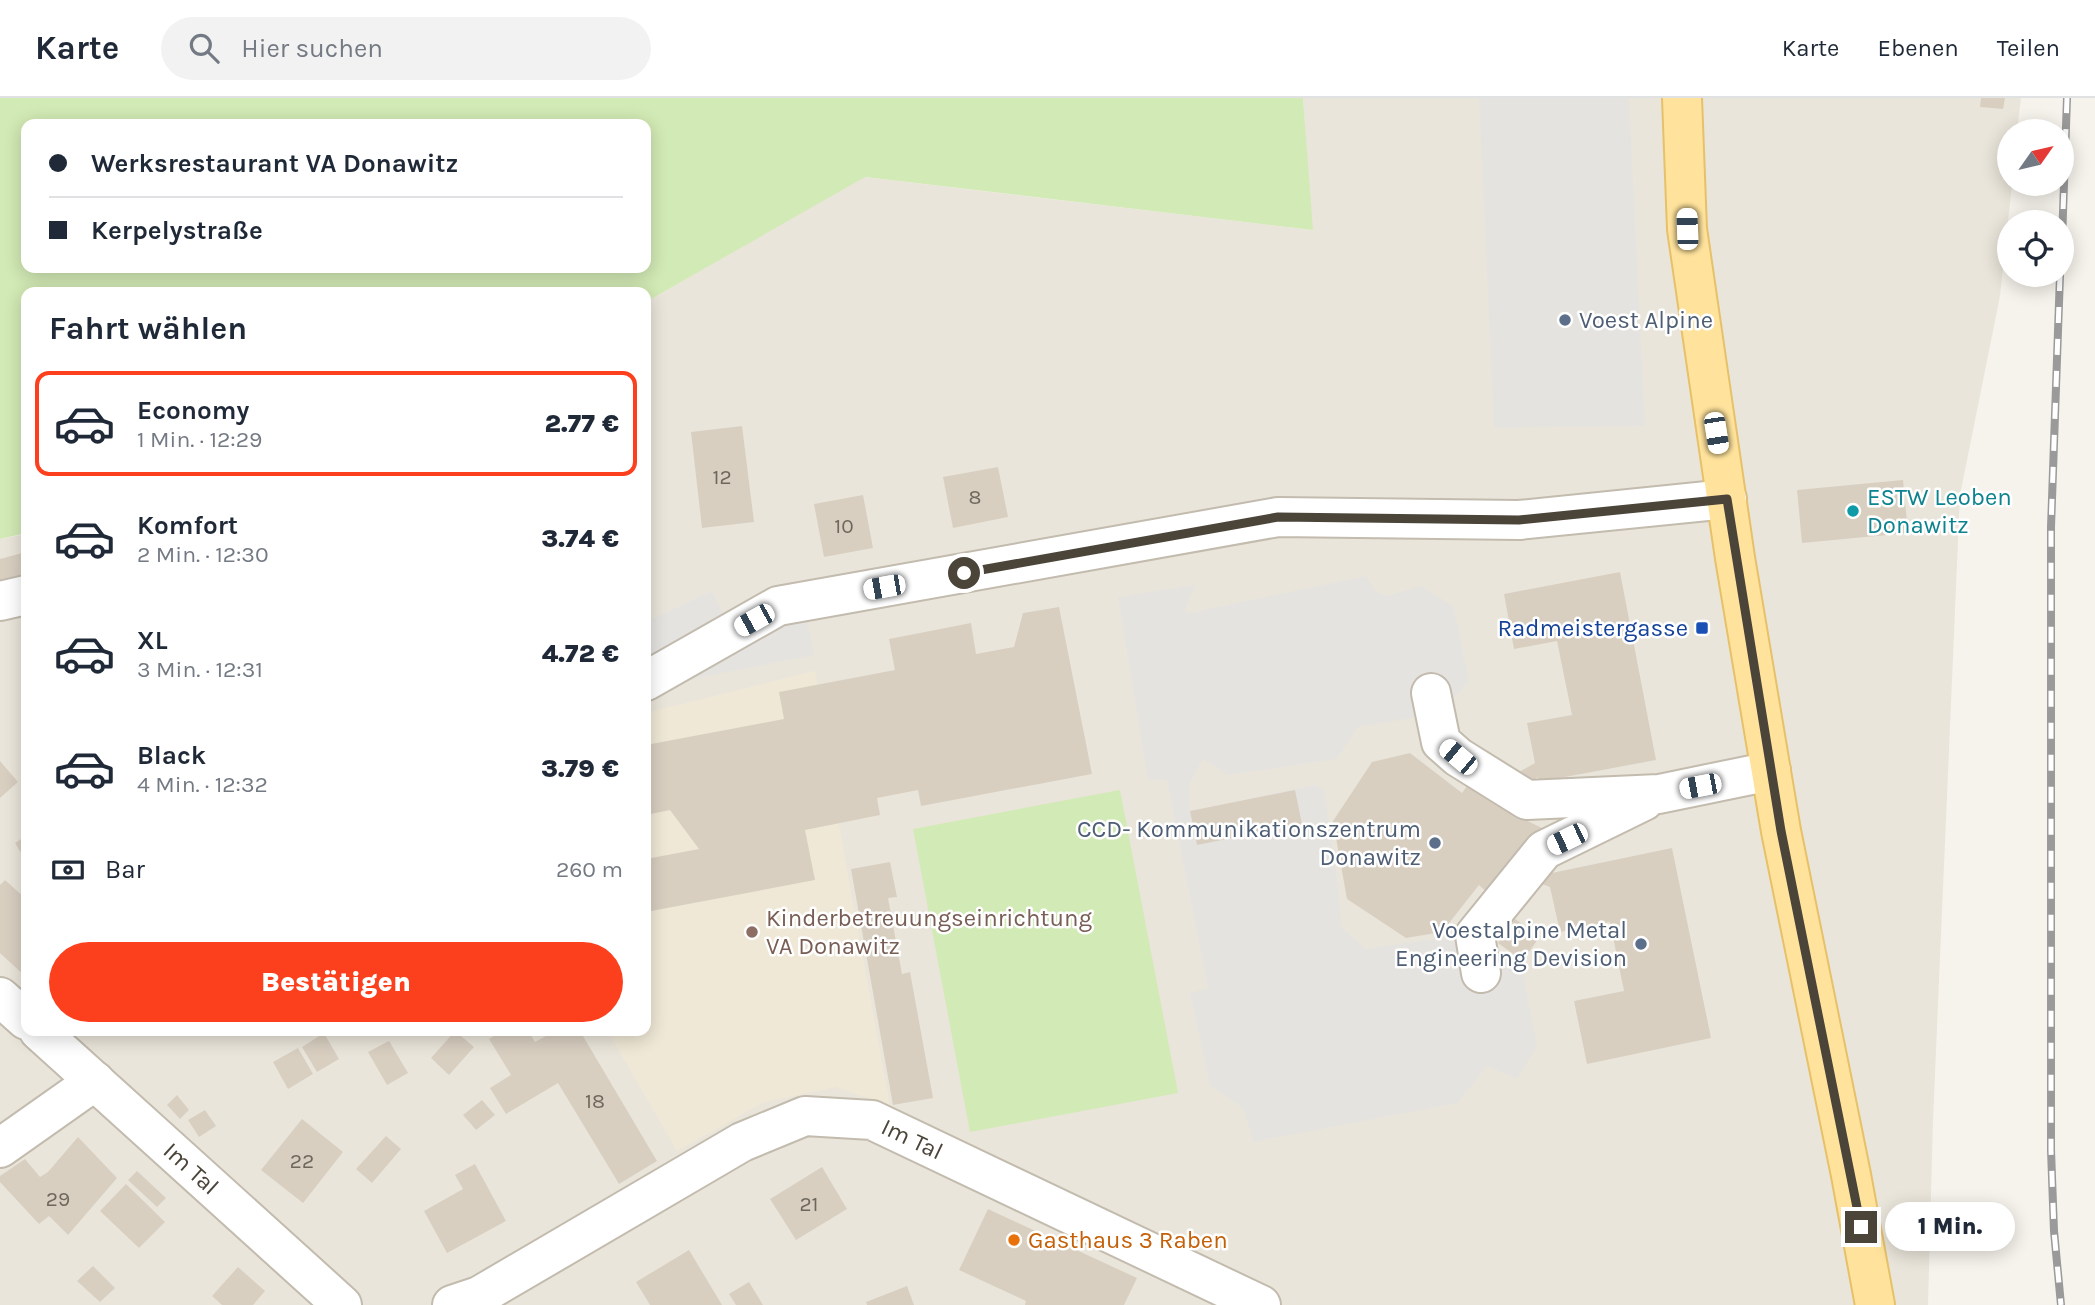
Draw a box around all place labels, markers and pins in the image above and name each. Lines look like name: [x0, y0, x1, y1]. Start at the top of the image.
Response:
place label: Voest Alpine: [1579, 306, 1713, 334]
marker: Voest Alpine: [1557, 312, 1573, 328]
place label: ESTW Leoben Donawitz: [1867, 483, 2012, 539]
marker: ESTW Leoben Donawitz: [1845, 503, 1861, 519]
place label: Radmeistergasse: [1497, 614, 1688, 642]
marker: Radmeistergasse: [1694, 620, 1710, 636]
place label: CCD- Kommunikationszentrum Donawitz: [1077, 815, 1421, 871]
marker: CCD- Kommunikationszentrum Donawitz: [1427, 835, 1443, 851]
place label: Kinderbetreuungseinrichtung VA Donawitz: [766, 904, 1092, 960]
place label: Voestalpine Metal Engineering Devision: [1395, 916, 1627, 972]
marker: Kinderbetreuungseinrichtung VA Donawitz: [744, 924, 760, 940]
marker: Voestalpine Metal Engineering Devision: [1633, 936, 1649, 952]
place label: Gasthaus 3 Raben: [1028, 1226, 1228, 1254]
marker: Gasthaus 3 Raben: [1006, 1232, 1022, 1248]

